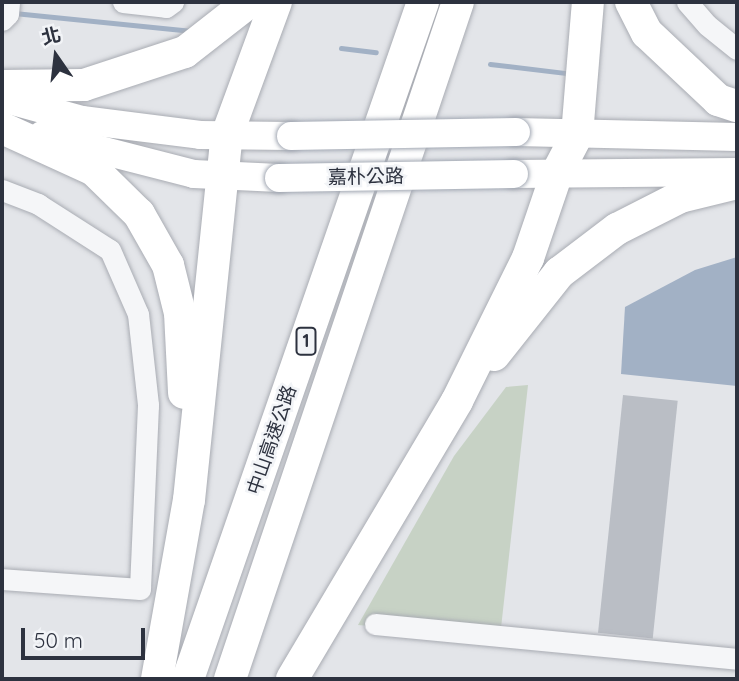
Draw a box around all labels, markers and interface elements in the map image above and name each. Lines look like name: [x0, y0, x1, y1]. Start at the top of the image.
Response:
north arrow: [21, 21, 91, 91]
text: 北: [39, 22, 63, 50]
street label: 嘉朴公路: [328, 165, 404, 189]
road number: 1: [294, 326, 318, 356]
street label: 中山高速公路: [243, 382, 301, 498]
scale bar: [24, 614, 149, 658]
text: 50 m: [34, 627, 83, 653]

